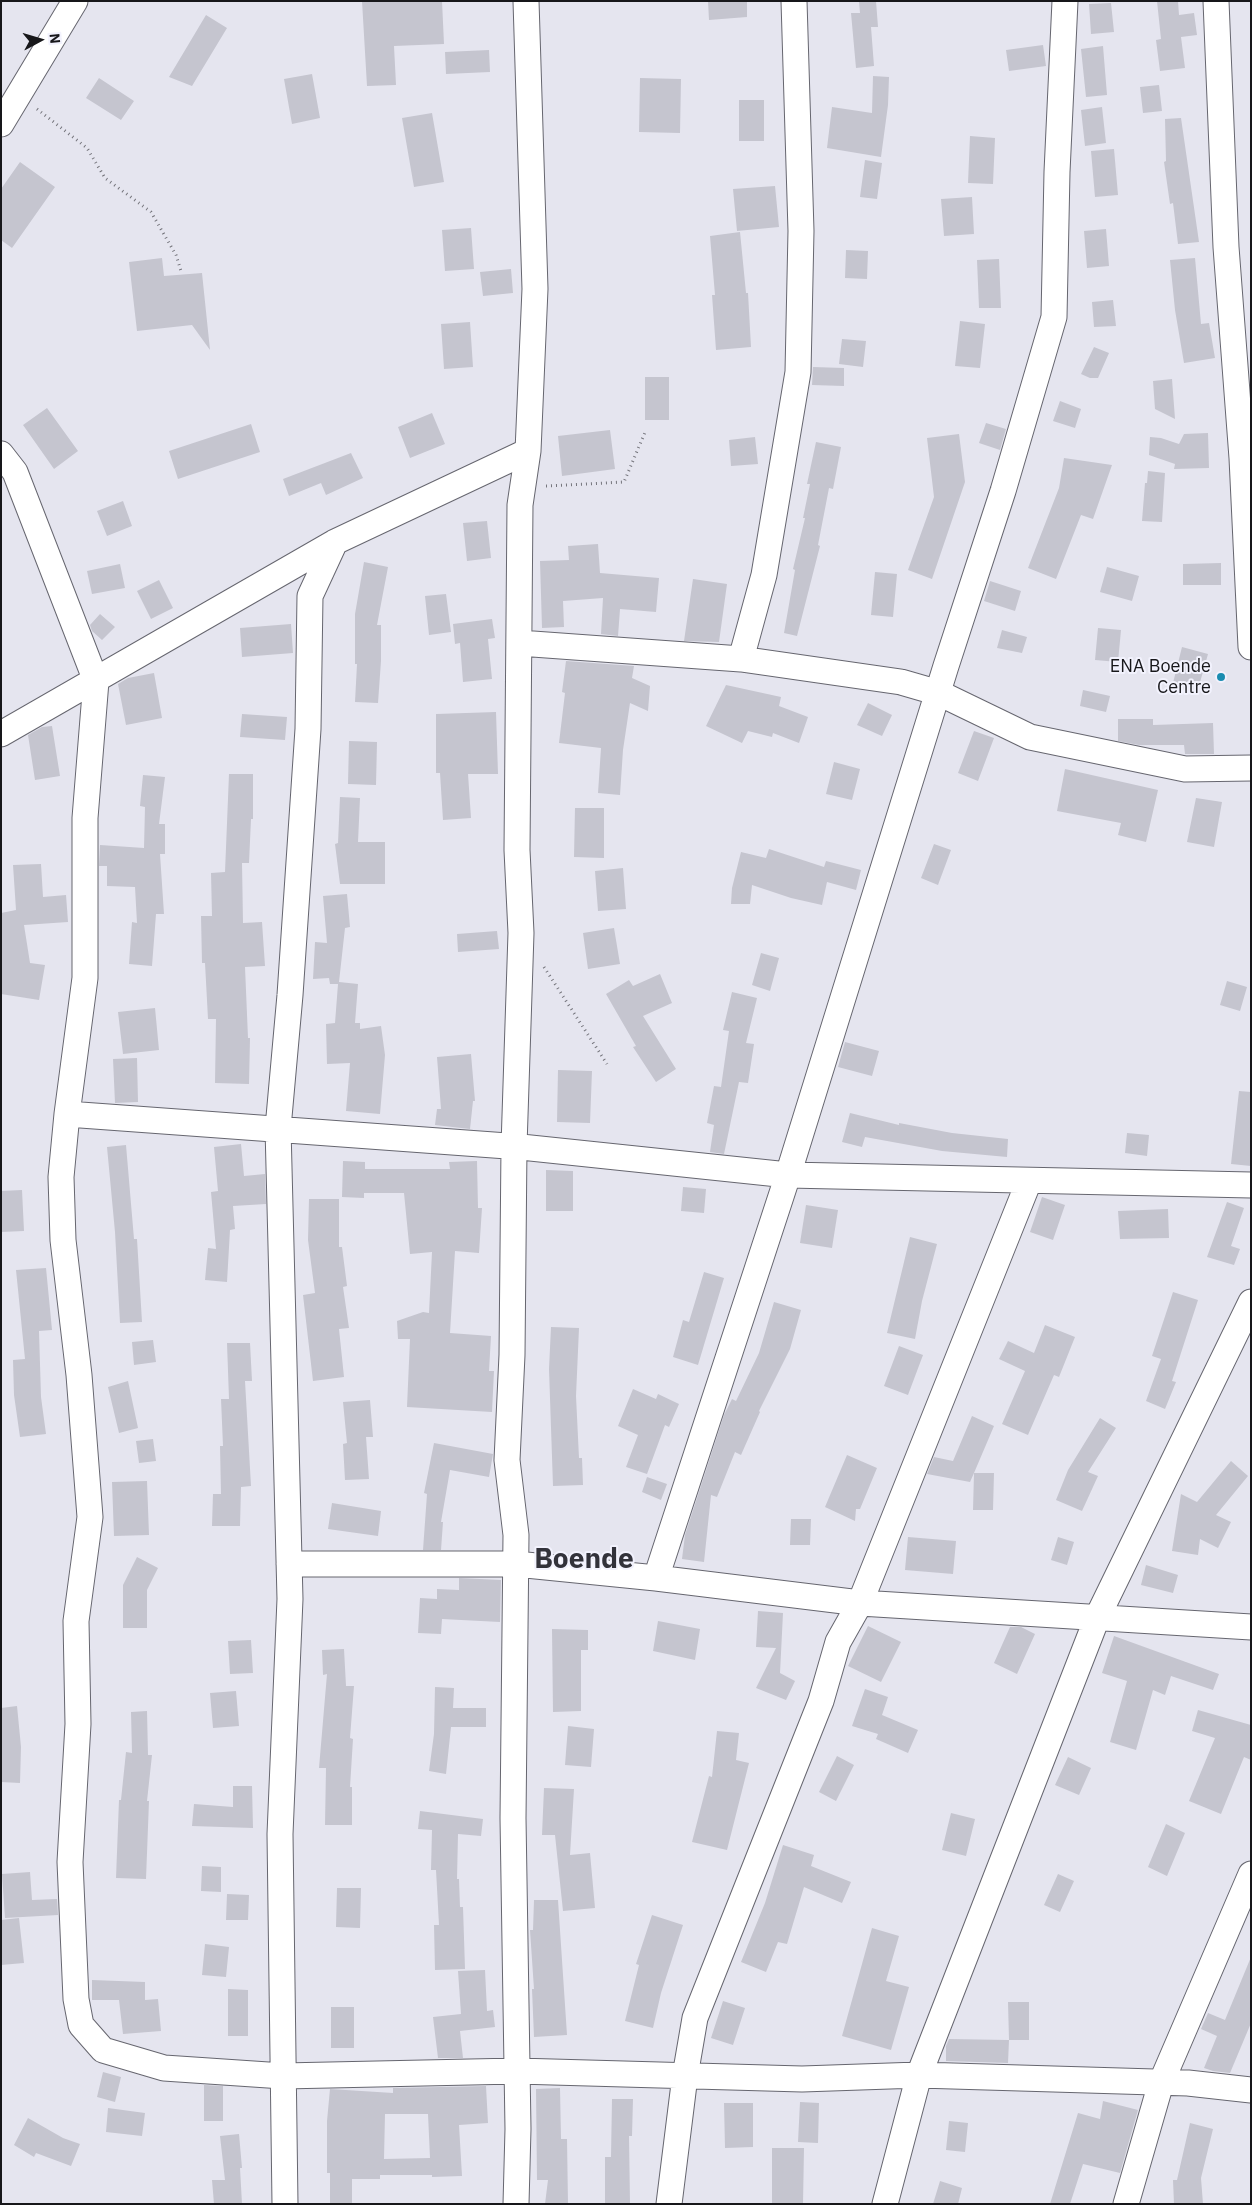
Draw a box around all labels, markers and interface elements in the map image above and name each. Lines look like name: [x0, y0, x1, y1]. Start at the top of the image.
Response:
north arrow: [15, 15, 65, 65]
text: N: [45, 32, 64, 44]
place label: ENA Boende Centre: [1110, 656, 1211, 699]
marker: ENA Boende Centre: [1215, 671, 1227, 683]
district label: Boende: [534, 1543, 634, 1577]

